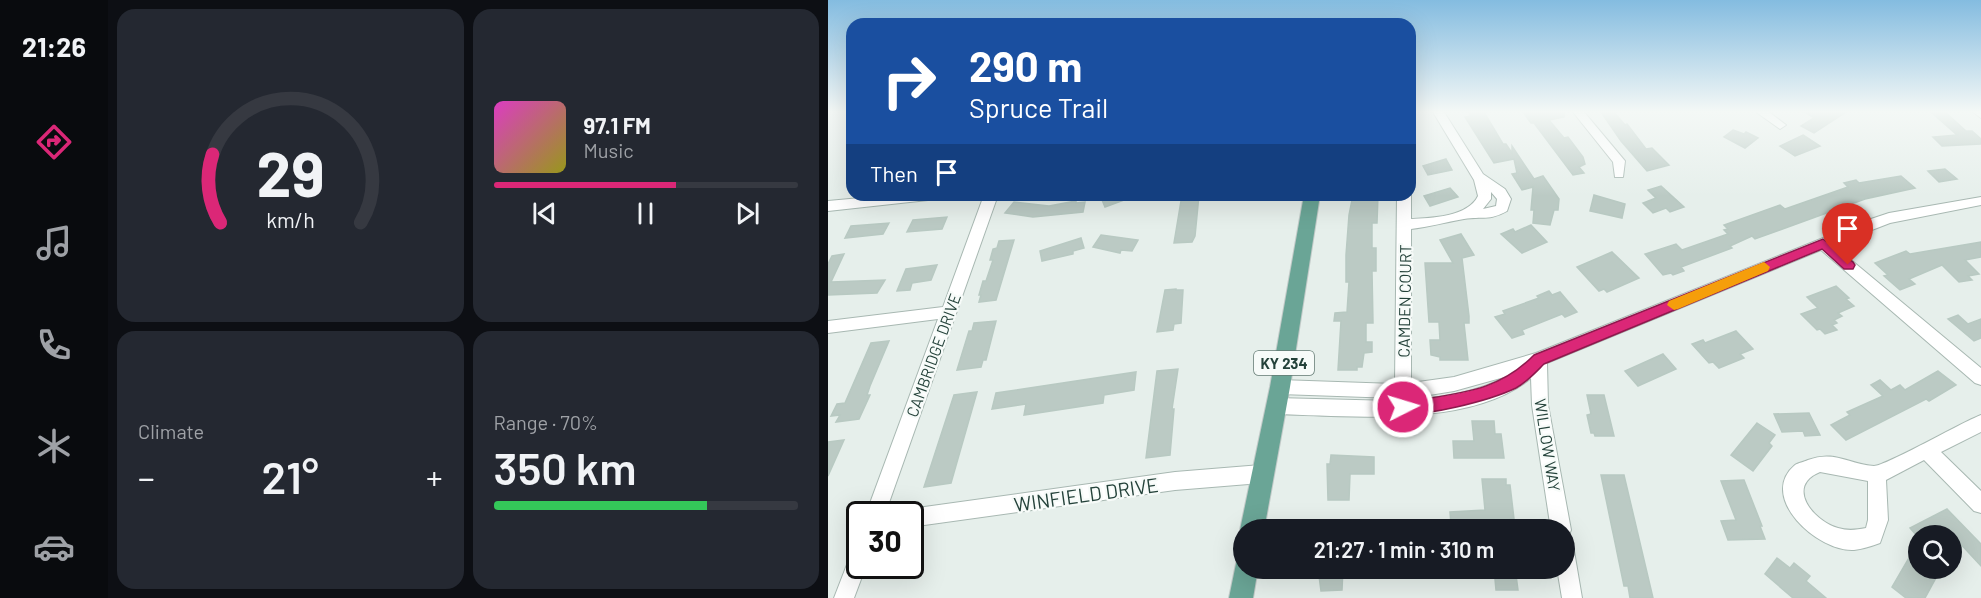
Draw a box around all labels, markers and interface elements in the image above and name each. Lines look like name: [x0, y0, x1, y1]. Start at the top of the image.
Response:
text: 21:26: [22, 30, 86, 62]
text: 290 m: [969, 40, 1082, 90]
icon: right: [870, 42, 948, 120]
text: Spruce Trail: [969, 91, 1108, 123]
text: 97.1 FM: [584, 112, 651, 138]
icon: directions: [33, 121, 75, 163]
text: 29: [256, 135, 324, 209]
text: Music: [584, 138, 634, 162]
icon: arrive: [930, 156, 963, 189]
text: Then: [870, 160, 918, 186]
icon: previous: [528, 197, 561, 230]
icon: pause: [629, 197, 662, 230]
icon: next: [731, 197, 764, 230]
pin: [1822, 203, 1873, 265]
text: km/h: [266, 207, 315, 232]
icon: arrive: [1831, 212, 1864, 245]
icon: music: [33, 222, 75, 264]
street label: CAMDEN COURT: [1394, 244, 1414, 358]
street label: CAMBRIDGE DRIVE: [902, 291, 964, 419]
icon: phone: [33, 324, 75, 366]
road number: KY 234: [1254, 351, 1314, 375]
position arrow: [1371, 375, 1435, 439]
street label: WILLOW WAY: [1531, 397, 1565, 493]
text: Range · 70%: [494, 410, 598, 434]
text: Climate: [138, 419, 204, 443]
icon: climate: [33, 425, 75, 467]
text: 350 km: [494, 440, 637, 494]
text: 21°: [262, 449, 319, 503]
text: −: [138, 457, 155, 497]
text: +: [426, 457, 442, 497]
street label: WINFIELD DRIVE: [1012, 472, 1160, 516]
speed limit sign: 30: [846, 501, 924, 579]
map controls: [1908, 525, 1962, 579]
button: search: [1908, 525, 1962, 579]
icon: car: [33, 526, 75, 568]
text: 21:27 · 1 min · 310 m: [1314, 536, 1494, 562]

